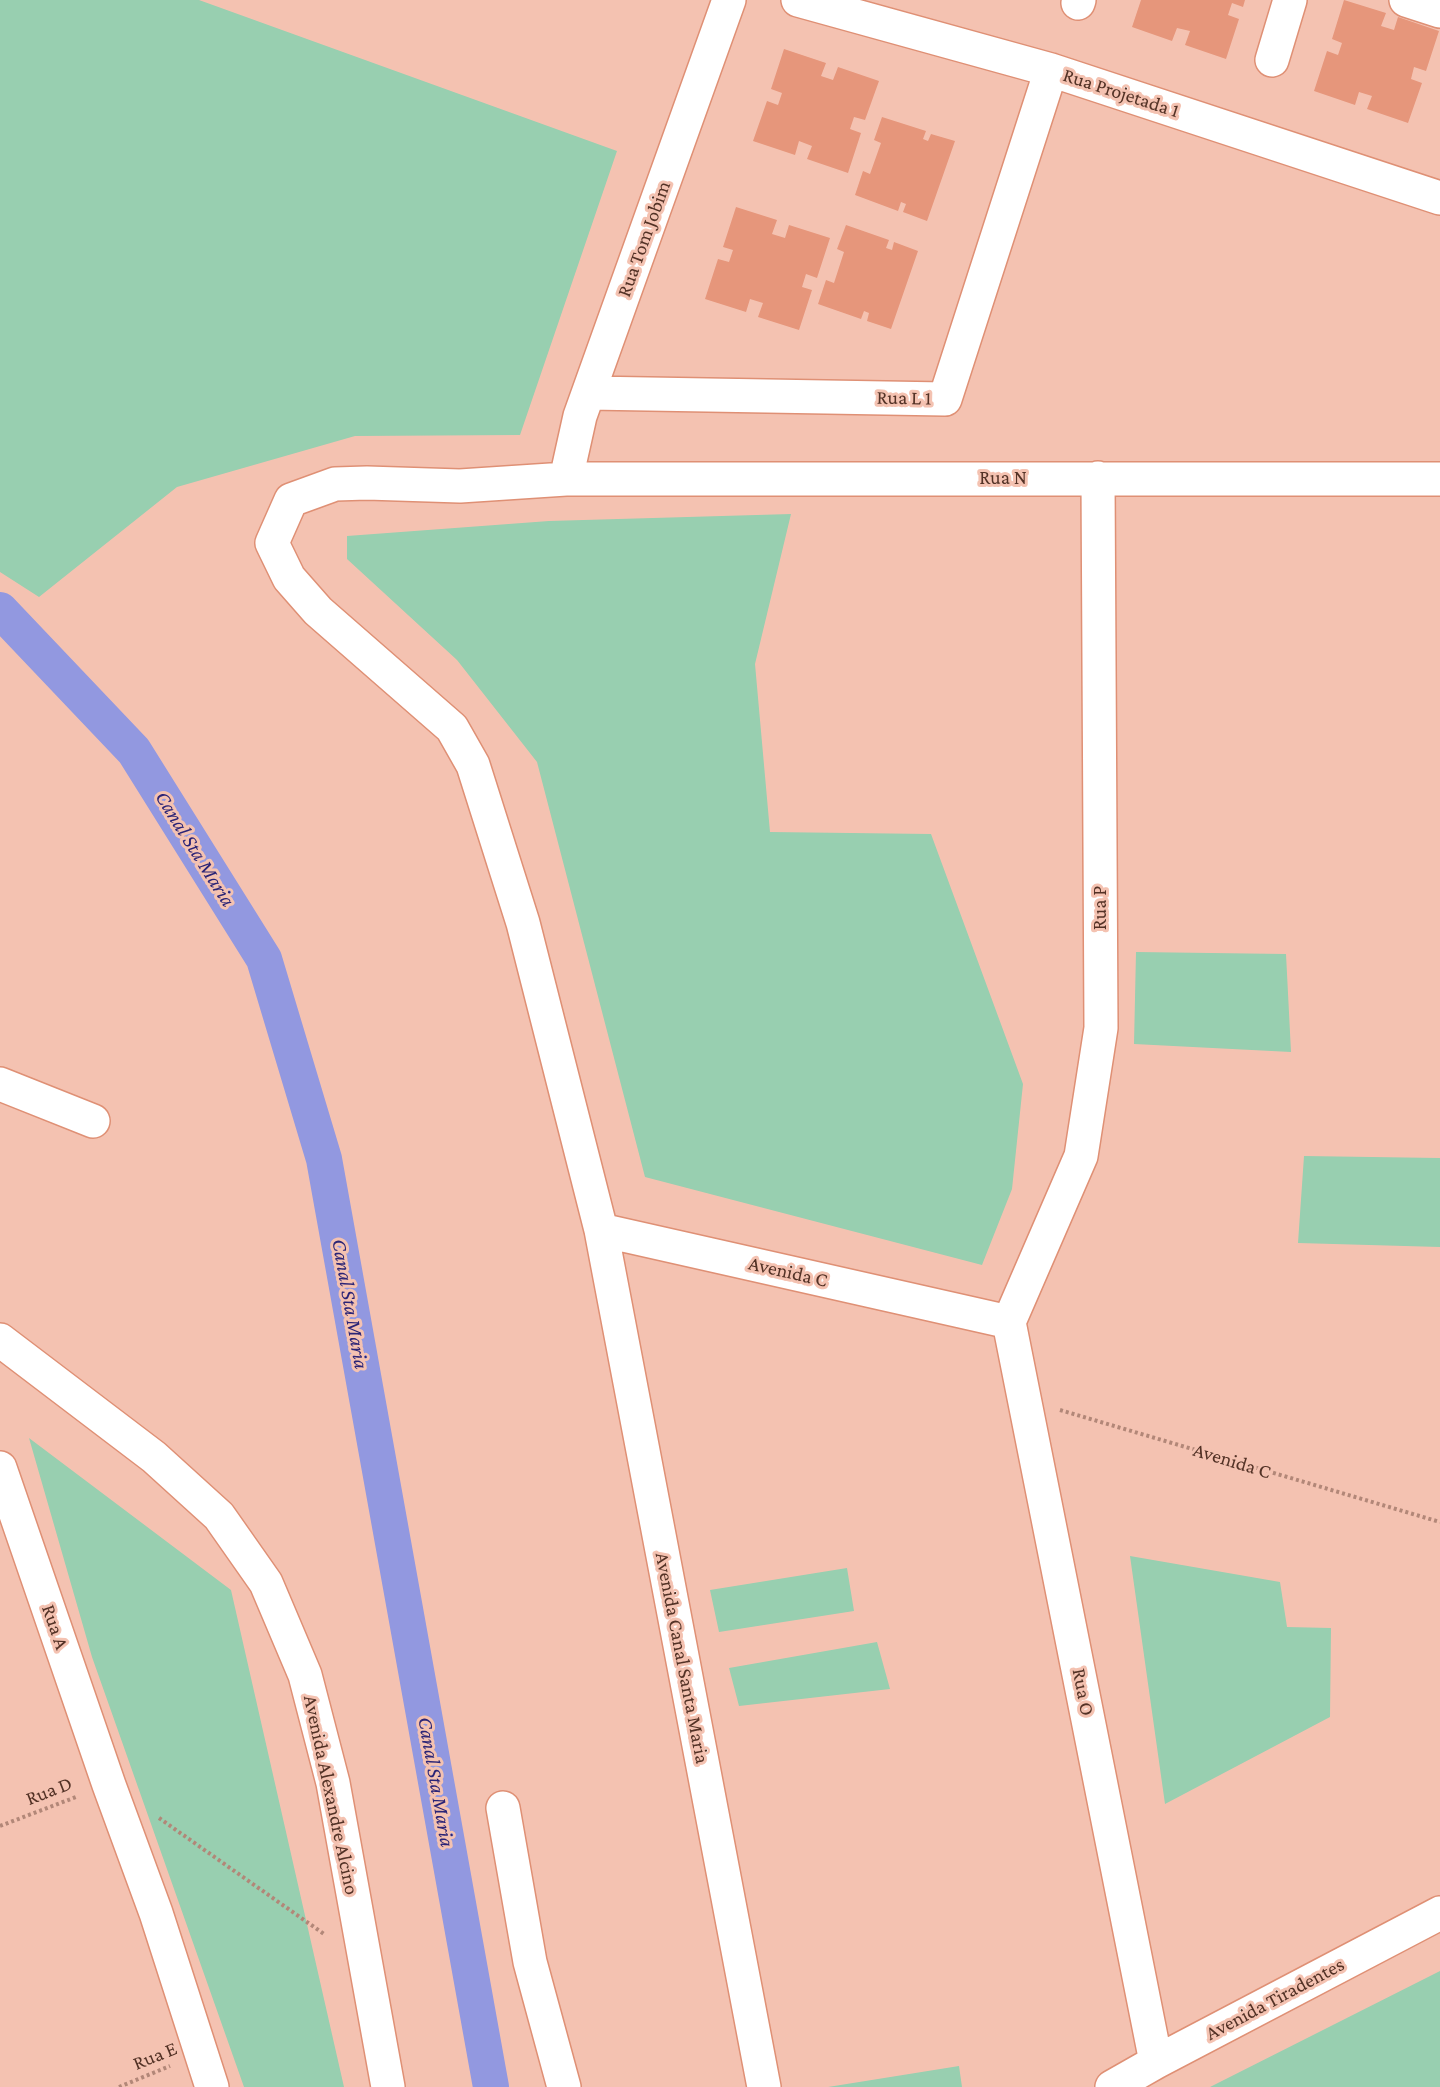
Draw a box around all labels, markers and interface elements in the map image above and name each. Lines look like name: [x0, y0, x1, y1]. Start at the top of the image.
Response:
street label: Rua Projetada 1: [1060, 63, 1182, 123]
street label: Rua Tom Jobim: [612, 178, 676, 300]
street label: Rua L 1: [876, 386, 932, 410]
street label: Rua N: [979, 466, 1027, 490]
water label: Canal Sta Maria: [149, 786, 241, 912]
street label: Rua P: [1088, 886, 1112, 930]
water label: Canal Sta Maria: [326, 1237, 374, 1371]
street label: Avenida C: [746, 1251, 830, 1293]
street label: Avenida C: [1190, 1438, 1274, 1484]
street label: Avenida Canal Santa Maria: [650, 1550, 714, 1766]
street label: Rua A: [36, 1601, 74, 1653]
street label: Rua O: [1067, 1666, 1099, 1718]
street label: Avenida Alexandre Alcino: [298, 1693, 364, 1897]
water label: Canal Sta Maria: [412, 1715, 460, 1849]
street label: Rua D: [22, 1771, 76, 1811]
street label: Avenida Tiradentes: [1202, 1952, 1348, 2046]
street label: Rua E: [129, 2036, 181, 2076]

